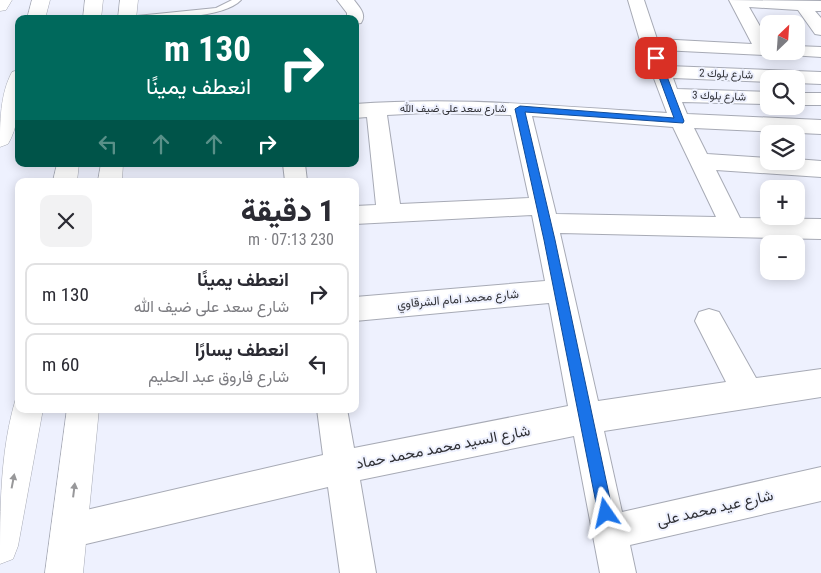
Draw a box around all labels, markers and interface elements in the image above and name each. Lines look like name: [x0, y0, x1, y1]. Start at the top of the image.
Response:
north arrow: [760, 15, 805, 60]
map controls: [760, 15, 805, 280]
text: 130 m: [164, 29, 251, 70]
icon: right: [269, 35, 334, 100]
pin: [635, 37, 677, 79]
icon: arrive: [642, 44, 670, 72]
street label: شارع بلوك 2: [699, 67, 754, 82]
button: search: [760, 70, 805, 115]
text: انعطف يمينًا: [146, 74, 251, 99]
street label: شارع بلوك 3: [692, 89, 747, 104]
street label: شارع سعد على ضيف الله: [400, 102, 507, 116]
button: layers: [760, 125, 805, 170]
icon: left: [94, 130, 122, 158]
icon: ahead: [147, 130, 175, 158]
icon: ahead: [200, 130, 228, 158]
icon: right: [253, 130, 281, 158]
button: +: [760, 180, 805, 225]
text: 1 دقيقة: [241, 193, 334, 228]
button: close: [40, 195, 92, 247]
text: 230 m · 07:13: [248, 230, 334, 249]
button: −: [760, 235, 805, 280]
text: انعطف يمينًا: [197, 268, 289, 291]
icon: right: [304, 280, 332, 308]
text: 130 m: [42, 283, 89, 306]
street label: شارع محمد امام الشرقاوي: [396, 287, 520, 314]
text: شارع سعد على ضيف الله: [134, 297, 289, 316]
text: انعطف يسارًا: [195, 338, 289, 361]
icon: left: [304, 350, 332, 378]
text: 60 m: [42, 353, 79, 376]
text: شارع فاروق عبد الحليم: [148, 367, 289, 386]
street label: شارع السيد محمد محمد حماد: [354, 421, 532, 475]
one-way arrow: [9, 474, 17, 489]
one-way arrow: [70, 481, 78, 497]
position arrow: [579, 486, 631, 538]
street label: شارع عيد محمد على: [655, 486, 776, 532]

